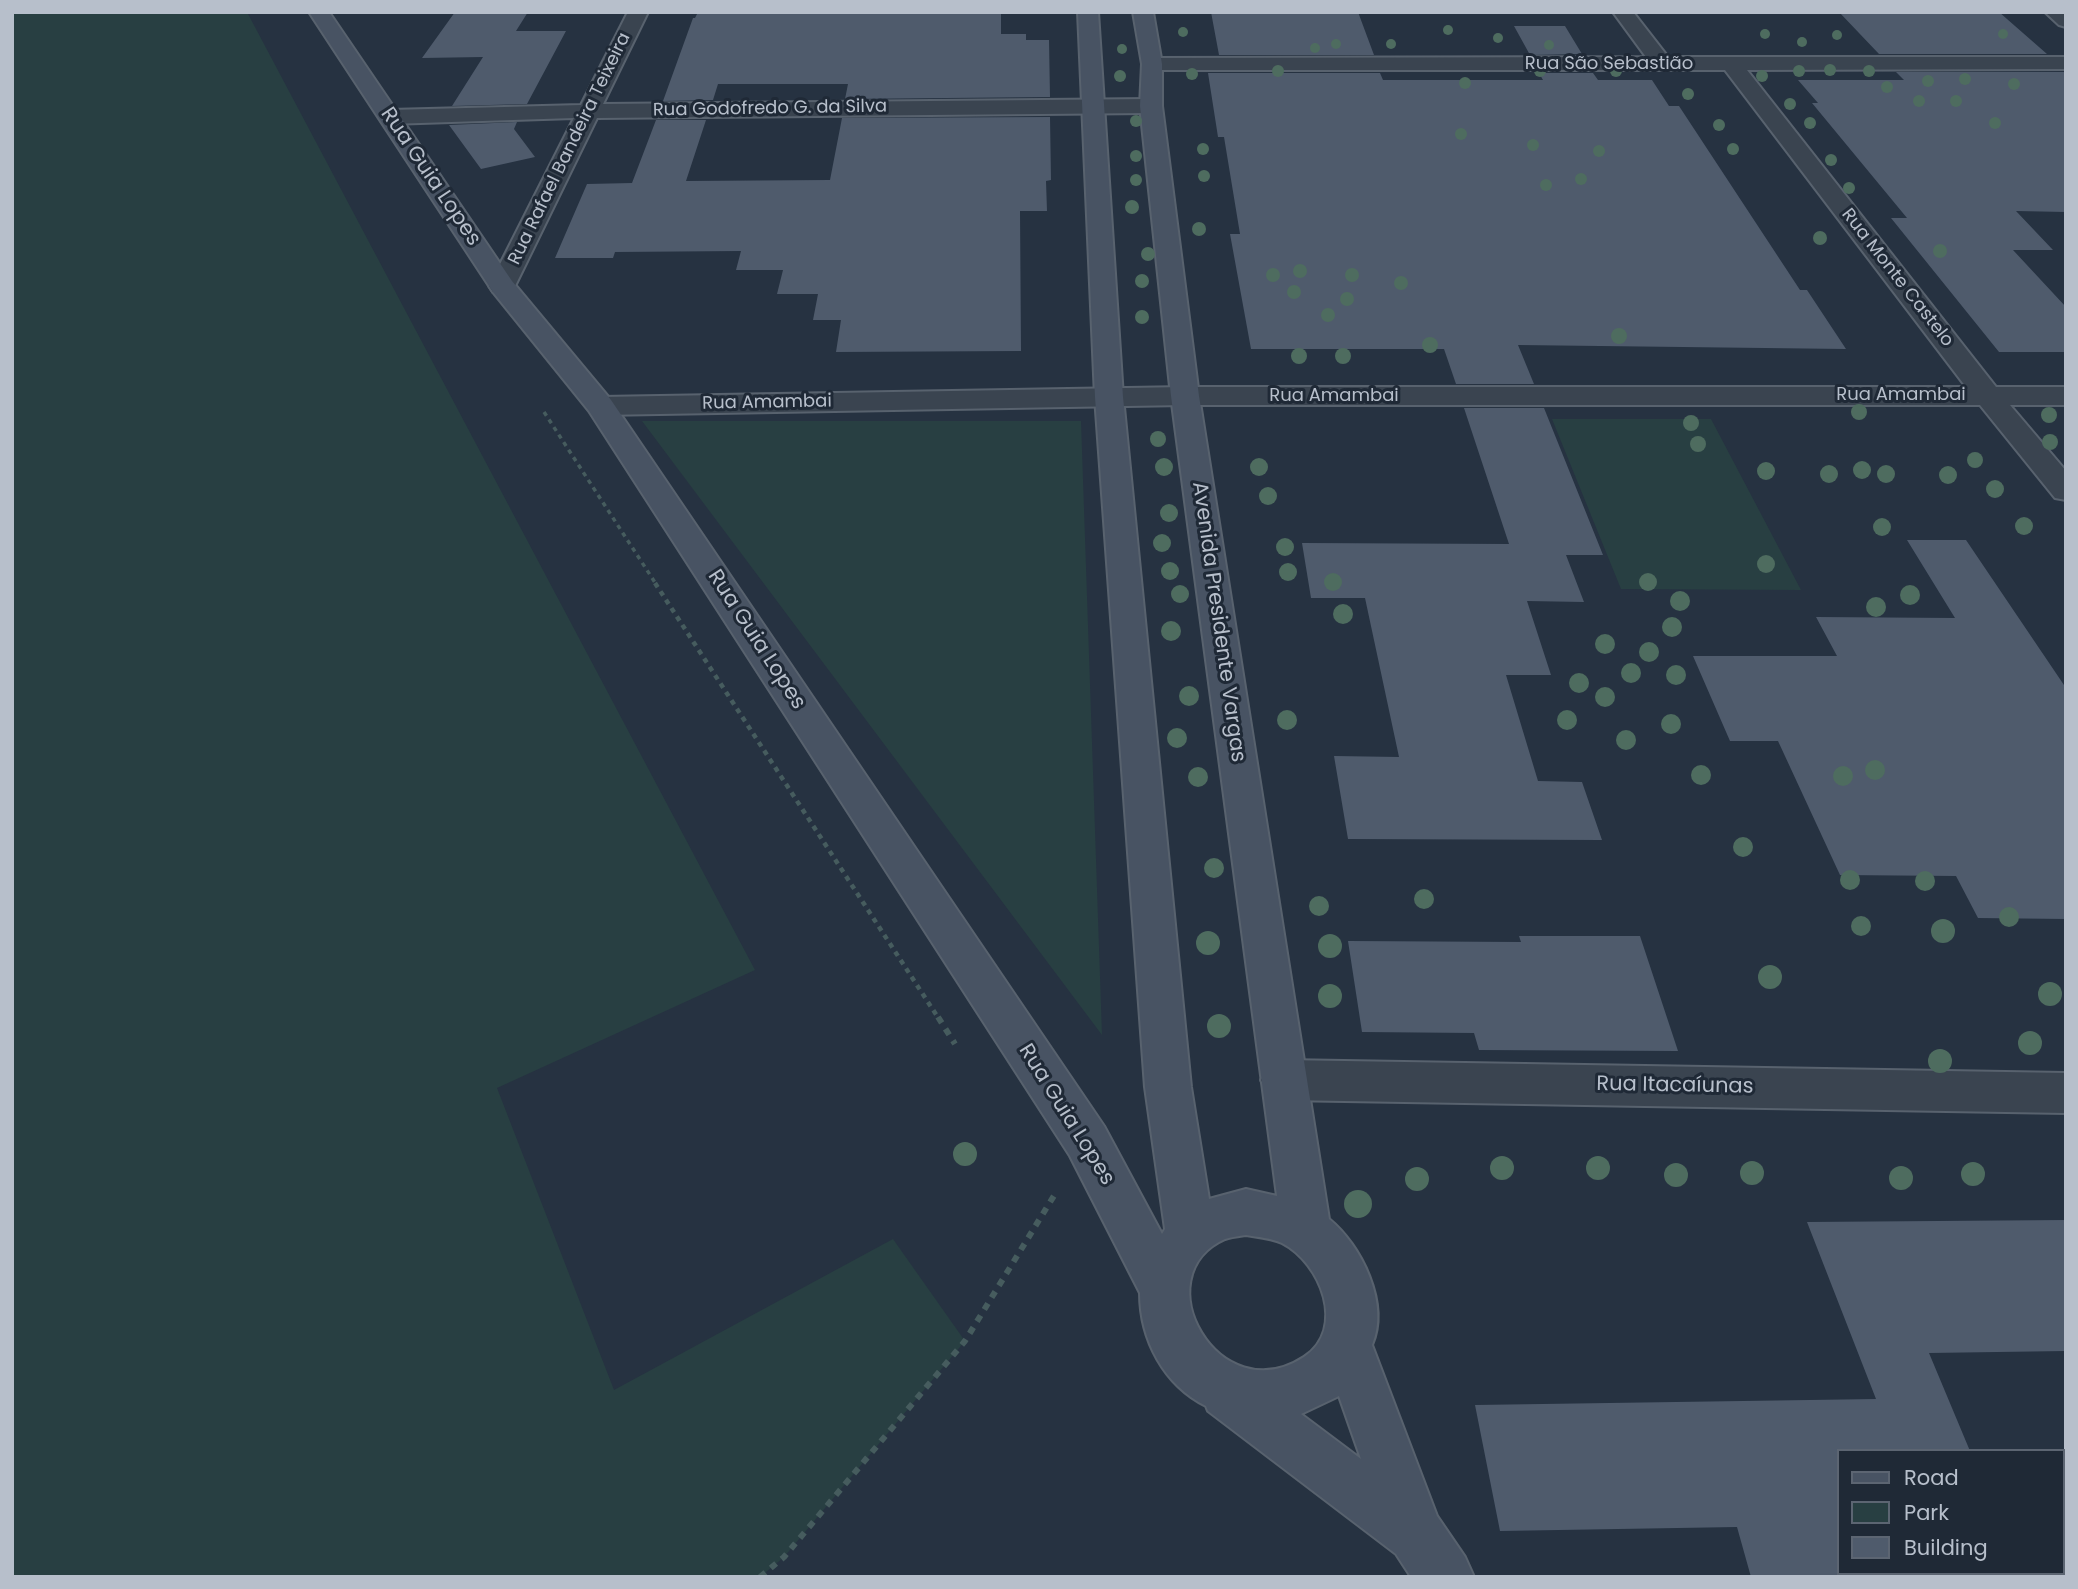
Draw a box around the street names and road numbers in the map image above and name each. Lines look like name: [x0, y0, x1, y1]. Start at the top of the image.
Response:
street label: Rua Rafael Bandeira Teixeira: [504, 29, 636, 269]
street label: Rua São Sebastião: [1525, 53, 1693, 75]
street label: Rua Godofredo G. da Silva: [653, 96, 887, 122]
street label: Rua Guia Lopes: [374, 103, 486, 251]
street label: Rua Monte Castelo: [1836, 205, 1958, 351]
street label: Rua Amambai: [1836, 384, 1966, 406]
street label: Rua Amambai: [1269, 385, 1399, 407]
street label: Rua Amambai: [702, 391, 832, 415]
street label: Avenida Presidente Vargas: [1186, 480, 1250, 764]
street label: Rua Guia Lopes: [701, 565, 811, 715]
street label: Rua Guia Lopes: [1013, 1040, 1119, 1190]
street label: Rua Itacaíunas: [1596, 1072, 1754, 1100]

